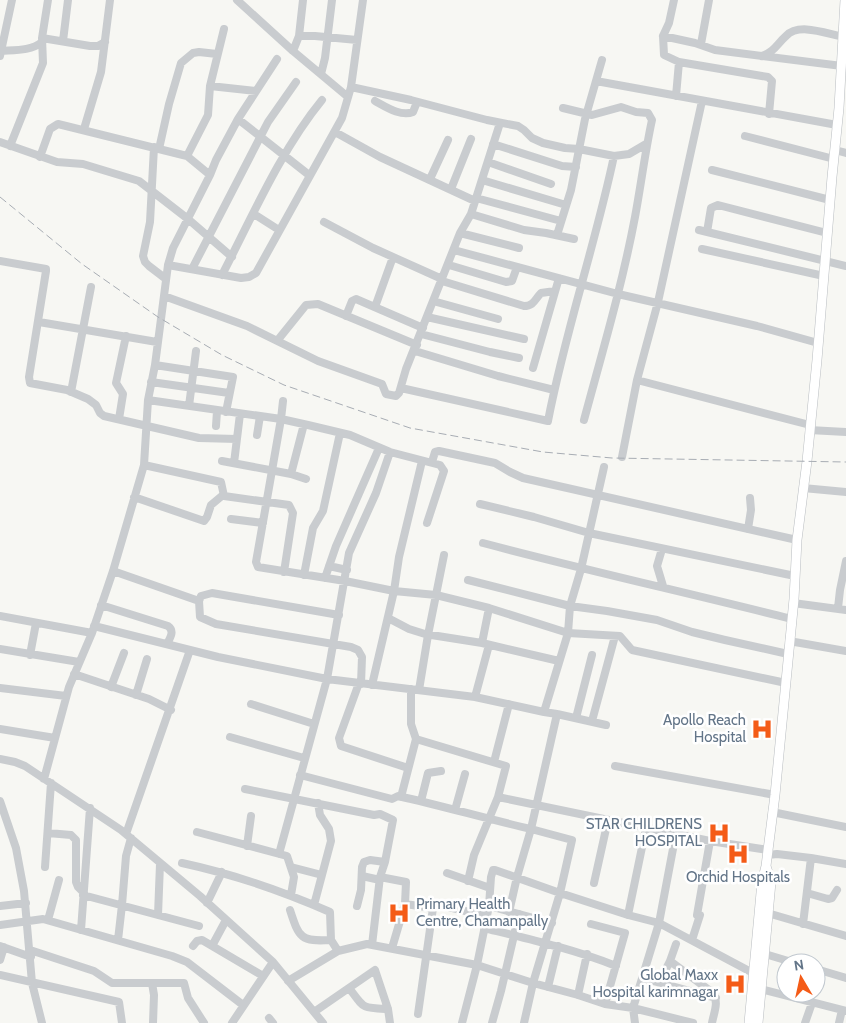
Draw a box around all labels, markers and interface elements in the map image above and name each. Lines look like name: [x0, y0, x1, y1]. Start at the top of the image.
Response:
place label: Apollo Reach Hospital: [663, 711, 746, 746]
hospital icon: Apollo Reach Hospital: [749, 716, 775, 742]
place label: STAR CHILDRENS HOSPITAL: [586, 815, 702, 850]
hospital icon: STAR CHILDRENS HOSPITAL: [706, 820, 732, 846]
hospital icon: Orchid Hospitals: [725, 841, 751, 867]
place label: Orchid Hospitals: [686, 868, 790, 886]
place label: Primary Health Centre, Chamanpally: [416, 895, 549, 930]
hospital icon: Primary Health Centre, Chamanpally: [386, 900, 412, 926]
north arrow: [776, 953, 826, 1003]
text: N: [793, 955, 805, 975]
place label: Global Maxx Hospital karimnagar: [593, 966, 718, 1001]
hospital icon: Global Maxx Hospital karimnagar: [722, 971, 748, 997]

